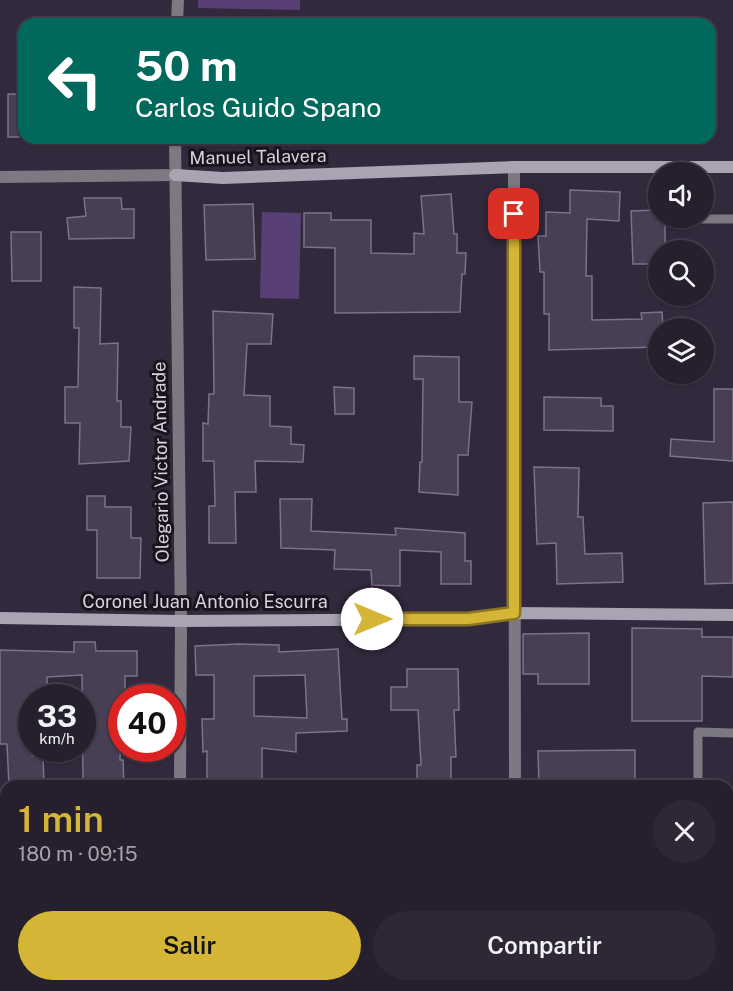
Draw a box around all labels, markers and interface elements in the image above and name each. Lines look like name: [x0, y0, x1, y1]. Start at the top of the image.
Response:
text: 50 m: [135, 41, 238, 90]
icon: left: [36, 42, 114, 120]
text: Carlos Guido Spano: [135, 91, 382, 123]
street label: Manuel Talavera: [189, 145, 327, 168]
map controls: [648, 162, 714, 384]
button: sound: [648, 162, 714, 228]
pin: [488, 188, 539, 239]
icon: arrive: [497, 197, 530, 230]
button: search: [648, 240, 714, 306]
button: layers: [648, 318, 714, 384]
street label: Olegario Victor Andrade: [148, 362, 173, 562]
position arrow: [340, 587, 404, 651]
street label: Coronel Juan Antonio Escurra: [82, 591, 328, 612]
speed limit sign: 40: [108, 684, 186, 762]
text: 33: [37, 698, 77, 734]
text: km/h: [39, 730, 75, 747]
text: 1 min: [18, 798, 104, 840]
button: close: [653, 800, 716, 863]
text: 180 m · 09:15: [18, 842, 138, 866]
button: Salir: [18, 911, 361, 980]
button: Compartir: [373, 911, 716, 980]

